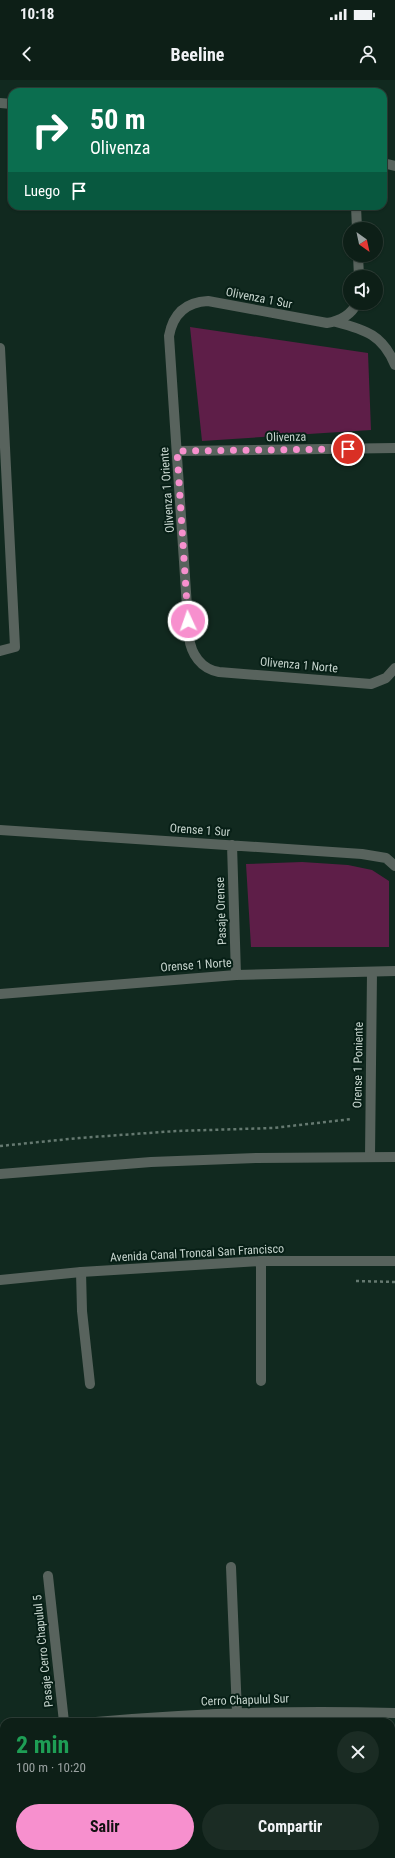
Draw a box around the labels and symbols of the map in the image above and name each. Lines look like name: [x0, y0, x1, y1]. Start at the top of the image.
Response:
north arrow: [343, 222, 383, 262]
street label: Olivenza 1 Sur: [225, 285, 294, 311]
street label: Olivenza: [266, 430, 306, 444]
pin: [331, 432, 365, 466]
street label: Olivenza 1 Oriente: [157, 446, 177, 533]
position arrow: [167, 600, 209, 642]
street label: Olivenza 1 Norte: [259, 655, 339, 675]
street label: Orense 1 Sur: [169, 821, 231, 839]
street label: Pasaje Orense: [213, 876, 229, 945]
street label: Orense 1 Norte: [160, 956, 232, 974]
street label: Orense 1 Poniente: [350, 1021, 366, 1108]
street label: Avenida Canal Troncal San Francisco: [110, 1241, 284, 1265]
street label: Pasaje Cerro Chapulul 5: [30, 1594, 56, 1708]
street label: Cerro Chapulul Sur: [201, 1691, 290, 1709]

